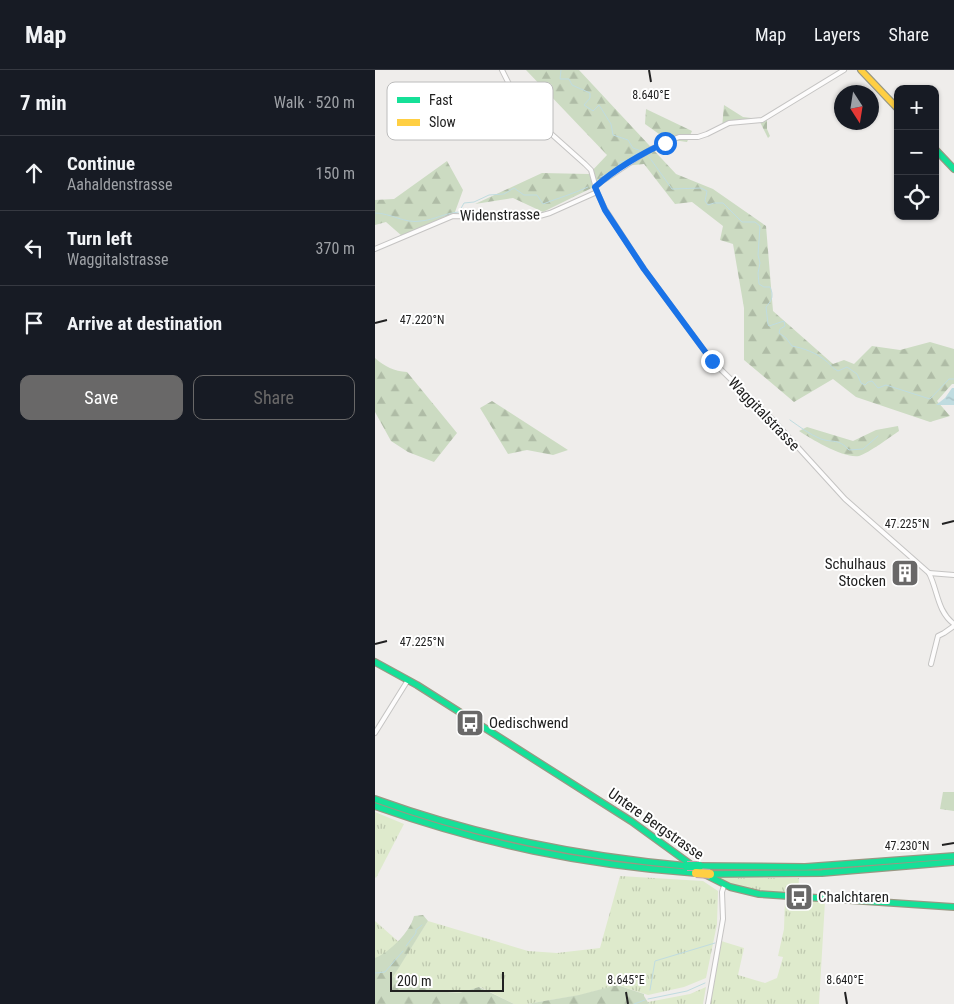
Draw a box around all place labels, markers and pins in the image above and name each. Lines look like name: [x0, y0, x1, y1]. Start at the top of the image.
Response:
place label: Schulhaus Stocken: [825, 555, 886, 590]
building icon: Schulhaus Stocken: [890, 558, 920, 588]
bus stop icon: Oedischwend: [455, 708, 485, 738]
place label: Oedischwend: [489, 714, 568, 732]
bus stop icon: Chalchtaren: [784, 882, 814, 912]
place label: Chalchtaren: [818, 888, 889, 906]

